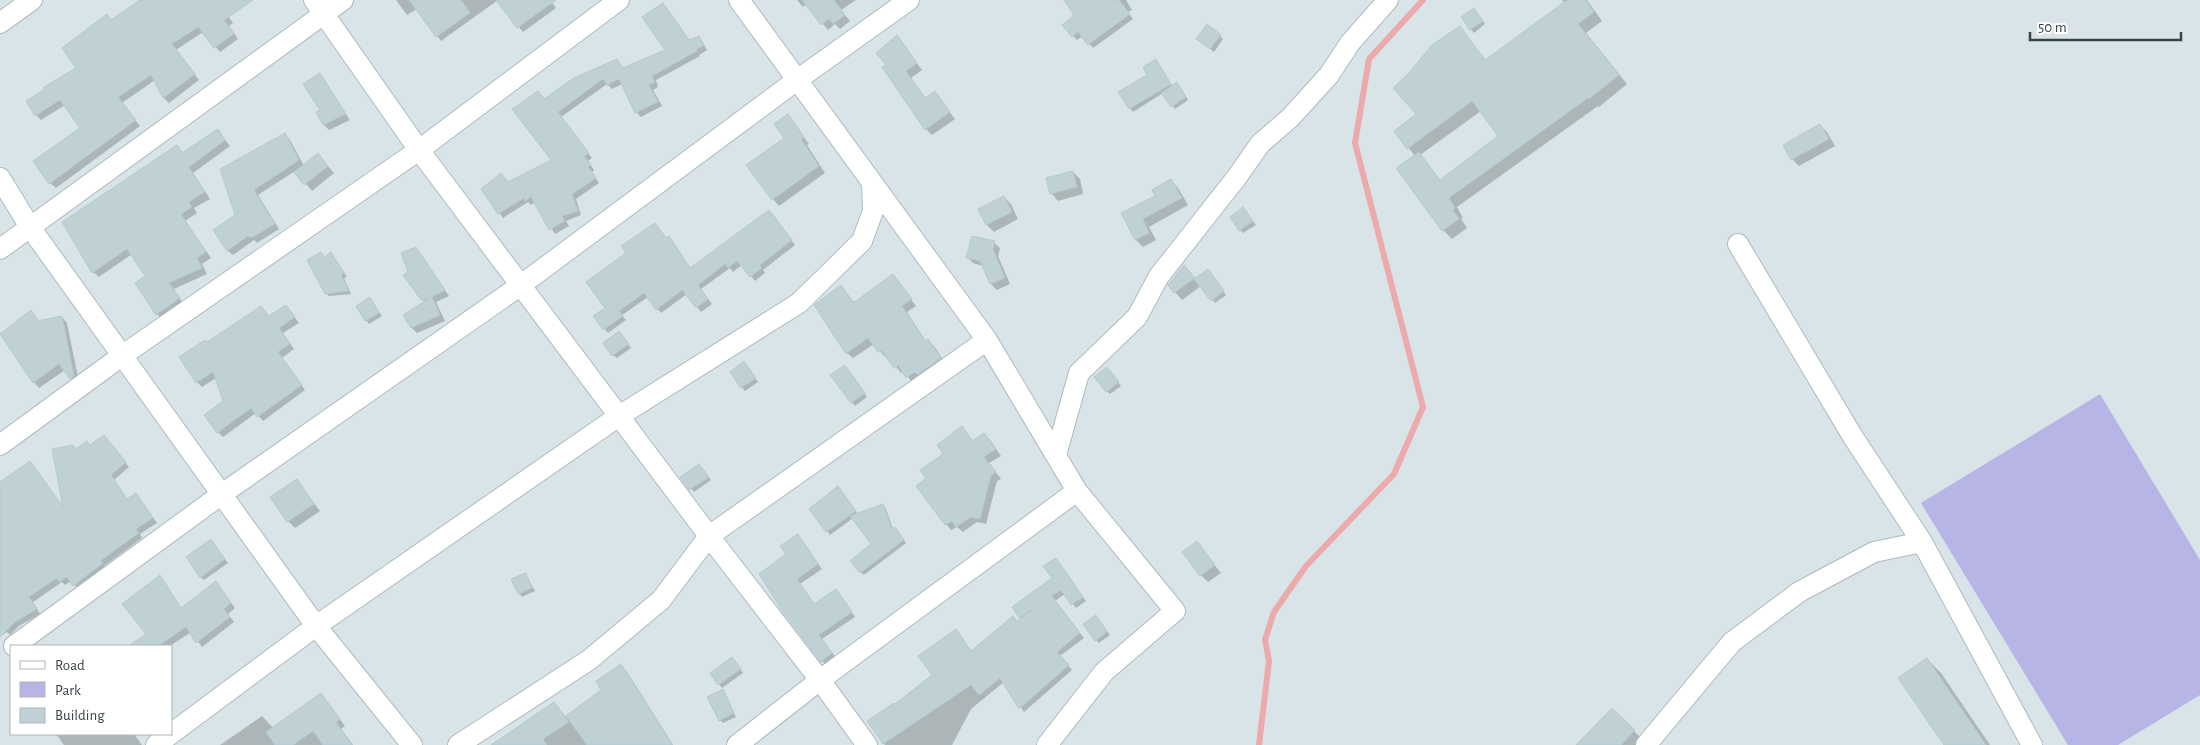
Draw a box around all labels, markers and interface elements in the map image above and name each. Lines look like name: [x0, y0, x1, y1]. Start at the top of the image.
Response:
scale bar: [2030, 10, 2181, 42]
text: 50 m: [2038, 20, 2067, 35]
legend: [10, 645, 172, 735]
text: Road: [55, 658, 85, 673]
text: Park: [55, 683, 81, 698]
text: Building: [55, 708, 105, 723]

